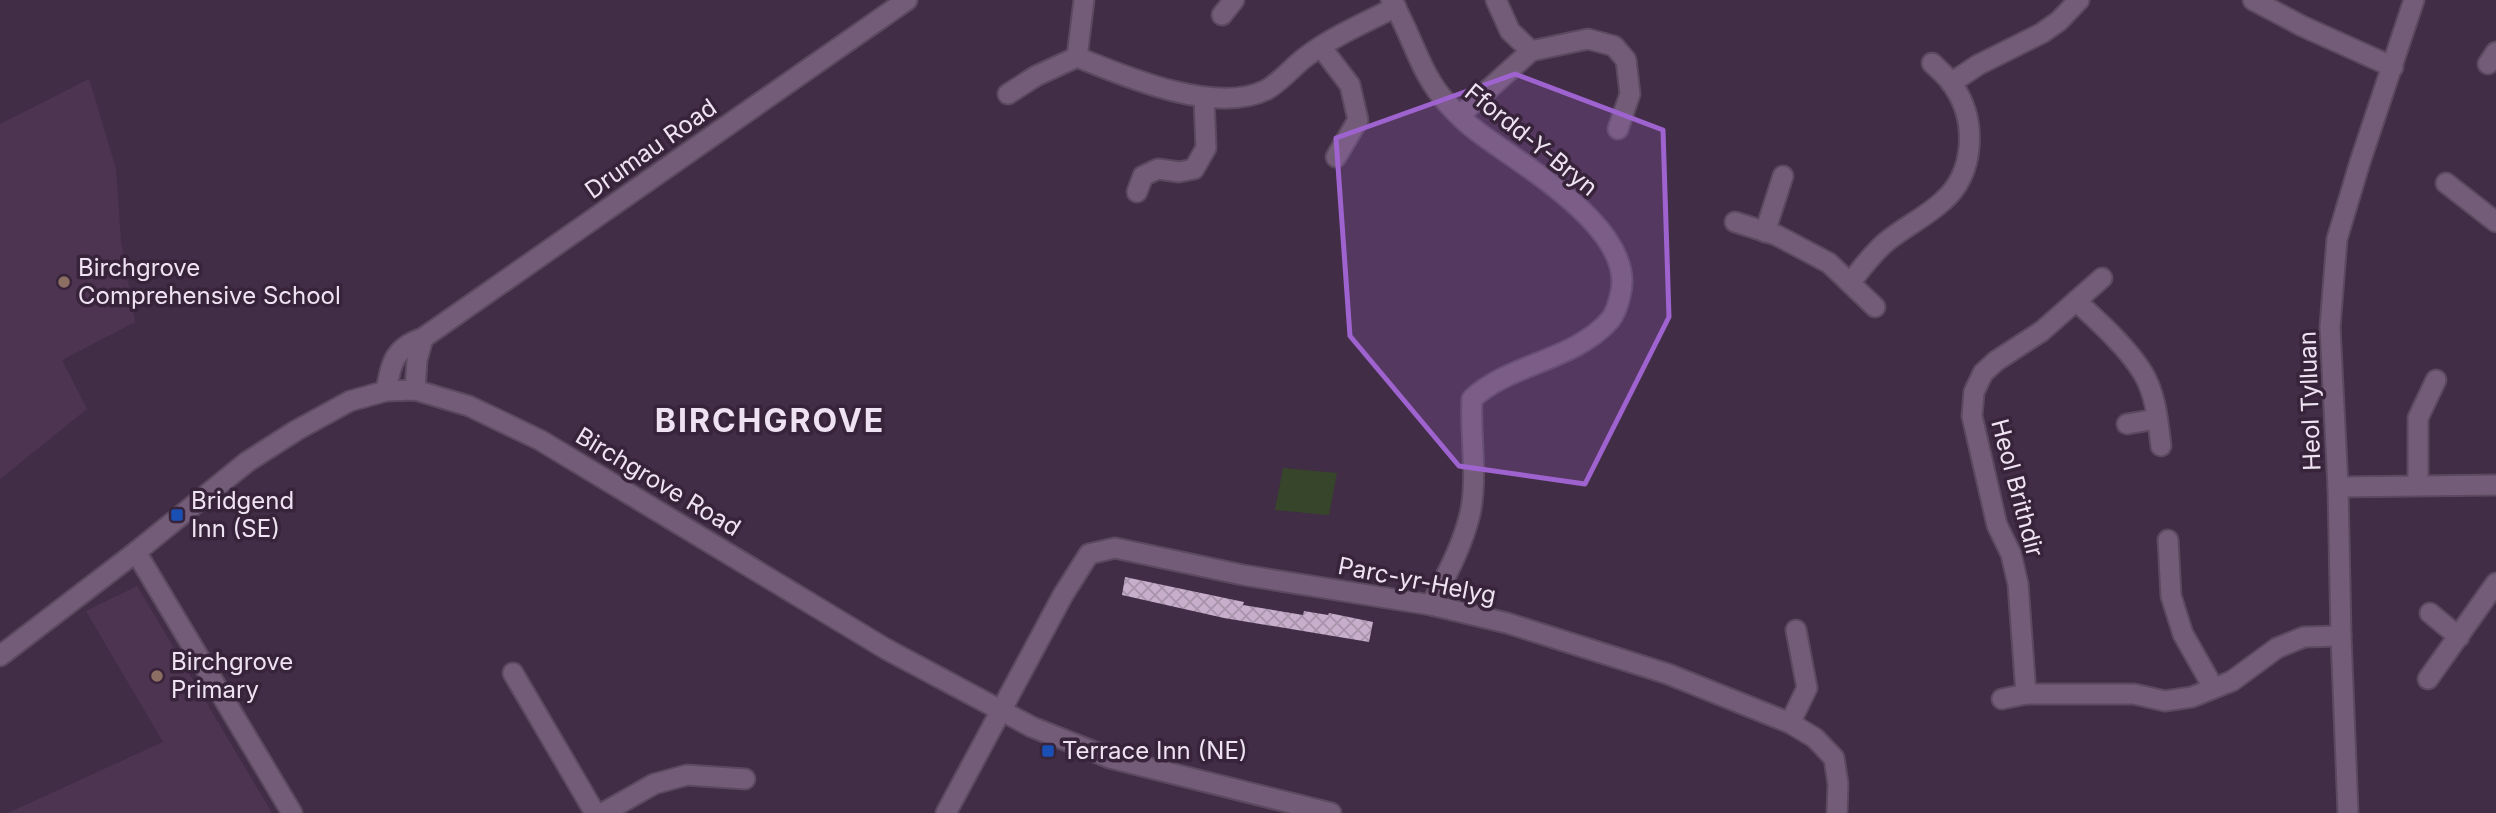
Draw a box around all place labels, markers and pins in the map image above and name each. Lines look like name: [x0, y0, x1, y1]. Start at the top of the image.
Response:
place label: Birchgrove Comprehensive School: [78, 253, 341, 310]
marker: Birchgrove Comprehensive School: [56, 274, 72, 290]
place label: Bridgend Inn (SE): [191, 486, 294, 543]
marker: Bridgend Inn (SE): [169, 507, 185, 523]
place label: Birchgrove Primary: [171, 647, 293, 704]
marker: Birchgrove Primary: [149, 668, 165, 684]
place label: Terrace Inn (NE): [1062, 736, 1248, 765]
marker: Terrace Inn (NE): [1040, 743, 1056, 759]

